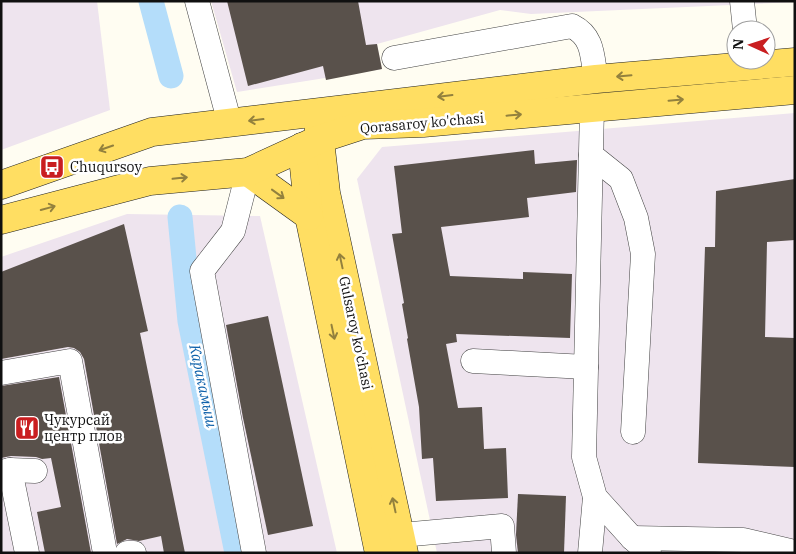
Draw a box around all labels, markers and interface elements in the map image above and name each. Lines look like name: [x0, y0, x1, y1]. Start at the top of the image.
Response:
north arrow: [726, 20, 776, 70]
text: N: [729, 38, 747, 50]
one-way arrow: [616, 72, 632, 81]
one-way arrow: [438, 91, 454, 101]
one-way arrow: [668, 96, 684, 105]
street label: Qorasaroy ko'chasi: [359, 109, 485, 137]
one-way arrow: [506, 110, 522, 120]
one-way arrow: [248, 116, 264, 126]
one-way arrow: [99, 144, 114, 153]
bus stop icon: Chuqursoy: [39, 154, 65, 180]
place label: Chuqursoy: [70, 158, 142, 176]
one-way arrow: [172, 174, 188, 183]
one-way arrow: [271, 189, 285, 199]
one-way arrow: [40, 202, 56, 212]
one-way arrow: [336, 253, 345, 269]
street label: Gulsaroy ko'chasi: [335, 275, 377, 391]
one-way arrow: [329, 324, 338, 340]
water label: Каракамыш: [185, 342, 222, 429]
place label: Чукурсай центр плов: [44, 411, 123, 445]
restaurant icon: Чукурсай центр плов: [14, 415, 40, 441]
one-way arrow: [389, 498, 398, 514]

